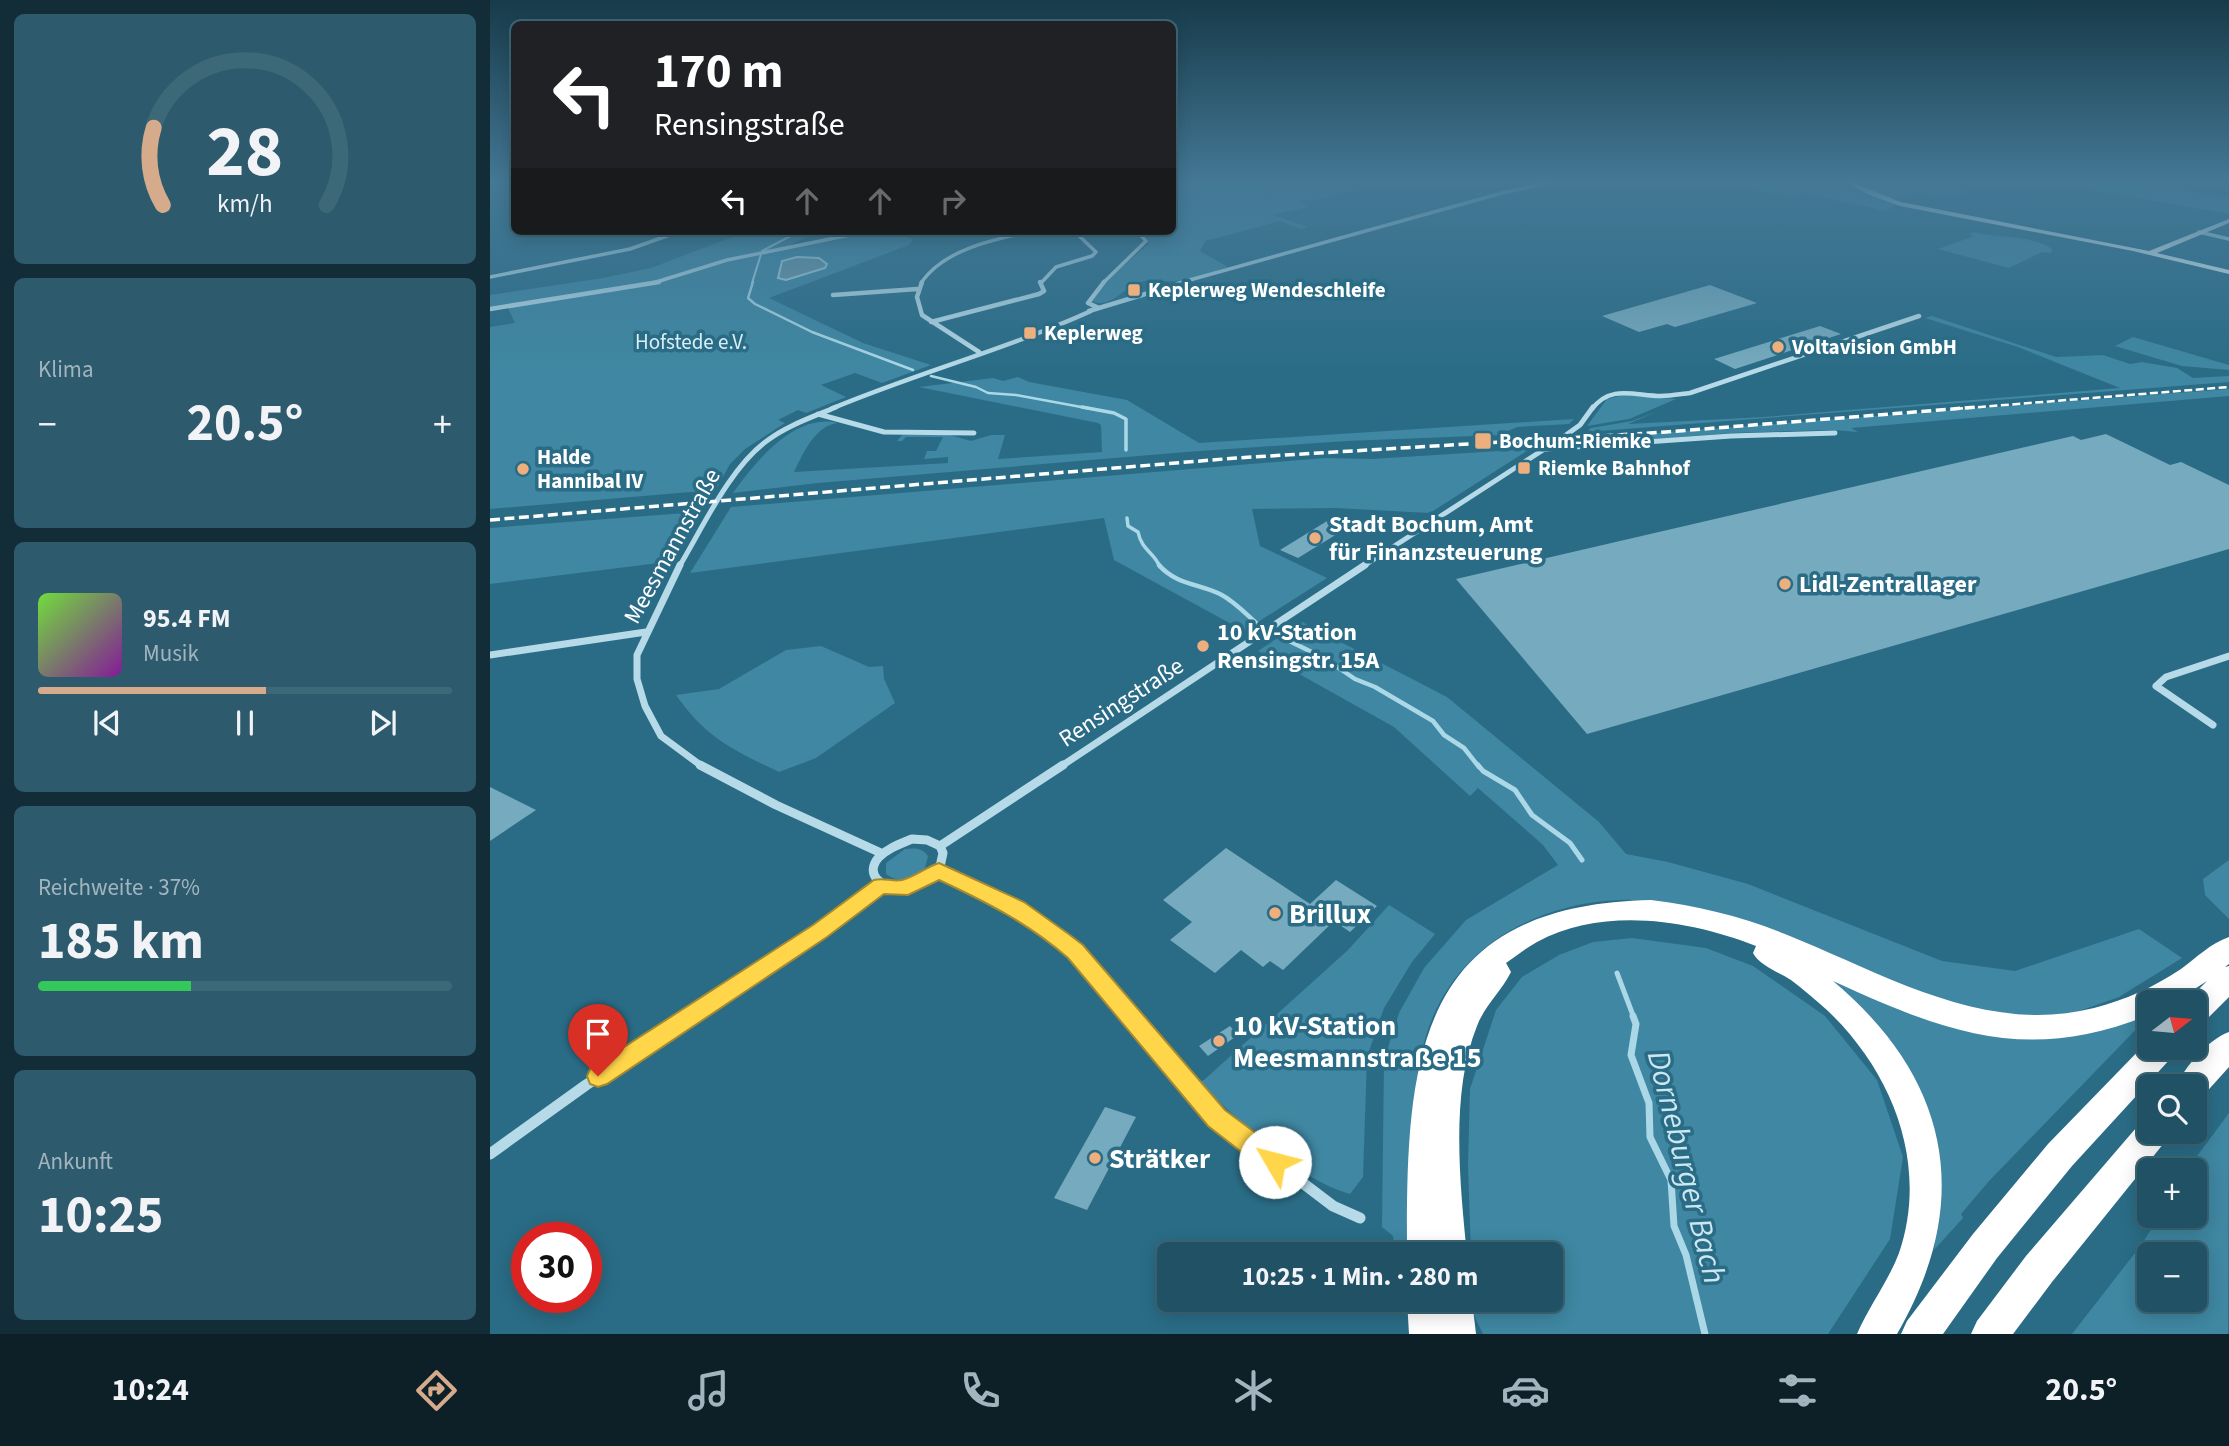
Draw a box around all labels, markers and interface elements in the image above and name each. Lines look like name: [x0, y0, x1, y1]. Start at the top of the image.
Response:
text: 170 m: [654, 37, 783, 107]
icon: left: [539, 49, 630, 140]
text: 28: [207, 100, 283, 204]
text: Rensingstraße: [654, 102, 845, 148]
icon: left: [715, 182, 753, 220]
icon: ahead: [788, 182, 826, 220]
icon: ahead: [861, 182, 899, 220]
icon: right: [934, 182, 972, 220]
text: km/h: [217, 186, 273, 222]
place label: Keplerweg Wendeschleife: [1148, 275, 1386, 305]
marker: Keplerweg Wendeschleife: [1126, 282, 1142, 298]
place label: Keplerweg: [1044, 318, 1143, 348]
marker: Keplerweg: [1022, 325, 1038, 341]
park label: Hofstede e.V.: [635, 327, 747, 357]
place label: Voltavision GmbH: [1791, 332, 1957, 362]
marker: Voltavision GmbH: [1770, 339, 1786, 355]
text: Klima: [38, 353, 94, 386]
text: 20.5°: [187, 387, 303, 461]
text: −: [38, 398, 57, 452]
text: +: [433, 398, 452, 452]
place label: Bochum-Riemke: [1499, 426, 1652, 456]
marker: Bochum-Riemke: [1473, 431, 1493, 451]
place label: Halde Hannibal IV: [537, 442, 643, 496]
place label: Riemke Bahnhof: [1538, 453, 1691, 483]
marker: Riemke Bahnhof: [1516, 460, 1532, 476]
marker: Halde Hannibal IV: [515, 461, 531, 477]
street label: Meesmannstraße: [615, 462, 730, 630]
place label: Stadt Bochum, Amt für Finanzsteuerung: [1329, 507, 1543, 570]
marker: Stadt Bochum, Amt für Finanzsteuerung: [1307, 530, 1323, 546]
place label: Lidl-Zentrallager: [1799, 567, 1977, 602]
marker: Lidl-Zentrallager: [1777, 576, 1793, 592]
text: 95.4 FM: [143, 600, 231, 637]
place label: 10 kV-Station Rensingstr. 15A: [1217, 615, 1380, 678]
text: Musik: [143, 637, 199, 670]
marker: 10 kV-Station Rensingstr. 15A: [1195, 638, 1211, 654]
street label: Rensingstraße: [1052, 649, 1191, 756]
icon: previous: [88, 704, 126, 742]
icon: pause: [226, 704, 264, 742]
icon: next: [364, 704, 402, 742]
text: Reichweite · 37%: [38, 871, 200, 904]
place label: Brillux: [1289, 894, 1371, 934]
text: 185 km: [38, 905, 204, 979]
marker: Brillux: [1267, 905, 1283, 921]
north arrow: [2137, 990, 2207, 1060]
map controls: [2137, 990, 2207, 1312]
pin: [568, 1004, 628, 1076]
place label: 10 kV-Station Meesmannstraße 15: [1233, 1006, 1482, 1078]
icon: arrive: [579, 1015, 617, 1053]
marker: 10 kV-Station Meesmannstraße 15: [1211, 1033, 1227, 1049]
water label: Dorneburger Bach: [1635, 1046, 1737, 1289]
button: search: [2137, 1074, 2207, 1144]
position arrow: [1238, 1125, 1312, 1199]
place label: Strätker: [1109, 1139, 1211, 1179]
text: Ankunft: [38, 1145, 113, 1178]
marker: Strätker: [1087, 1150, 1103, 1166]
button: +: [2137, 1158, 2207, 1228]
text: 10:25: [38, 1179, 163, 1253]
speed limit sign: 30: [511, 1222, 602, 1313]
button: −: [2137, 1242, 2207, 1312]
text: 10:25 · 1 Min. · 280 m: [1242, 1258, 1478, 1295]
icon: directions: [412, 1366, 461, 1415]
icon: music: [684, 1366, 733, 1415]
icon: phone: [956, 1366, 1005, 1415]
icon: climate: [1229, 1366, 1278, 1415]
icon: car: [1501, 1366, 1550, 1415]
icon: filters: [1773, 1366, 1822, 1415]
text: 10:24: [112, 1367, 189, 1413]
text: 20.5°: [2045, 1367, 2117, 1413]

